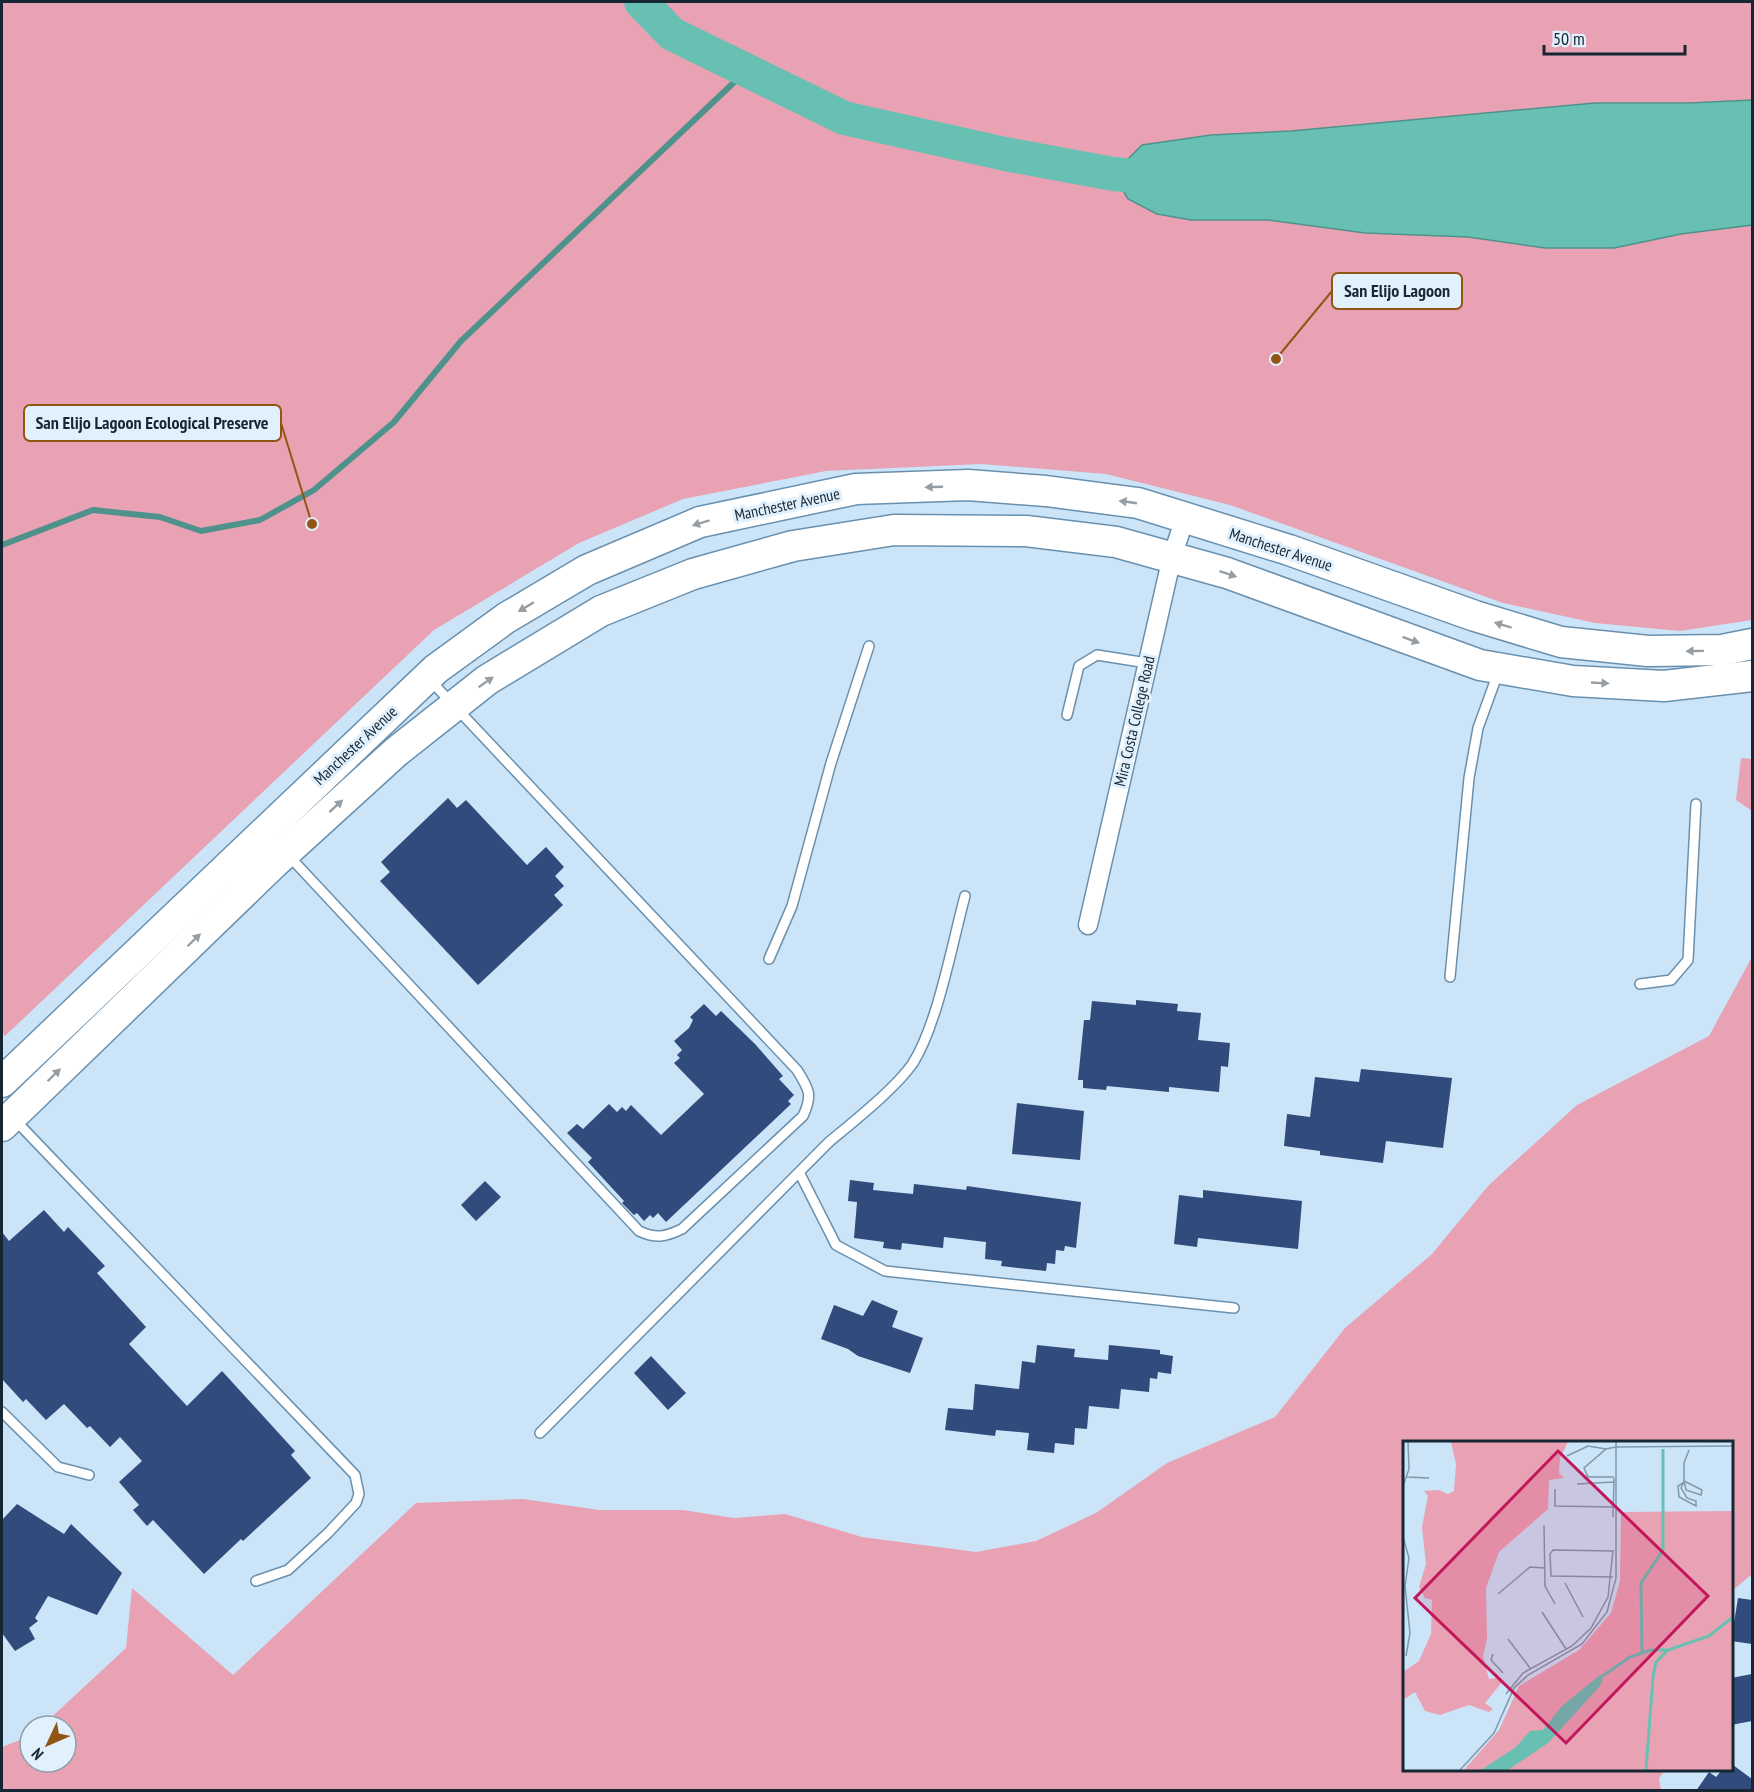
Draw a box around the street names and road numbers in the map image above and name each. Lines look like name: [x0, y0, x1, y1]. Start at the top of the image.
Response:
street label: Manchester Avenue: [733, 483, 841, 525]
street label: Manchester Avenue: [1227, 523, 1335, 575]
street label: Mira Costa College Road: [1109, 654, 1159, 788]
street label: Manchester Avenue: [309, 701, 401, 789]

